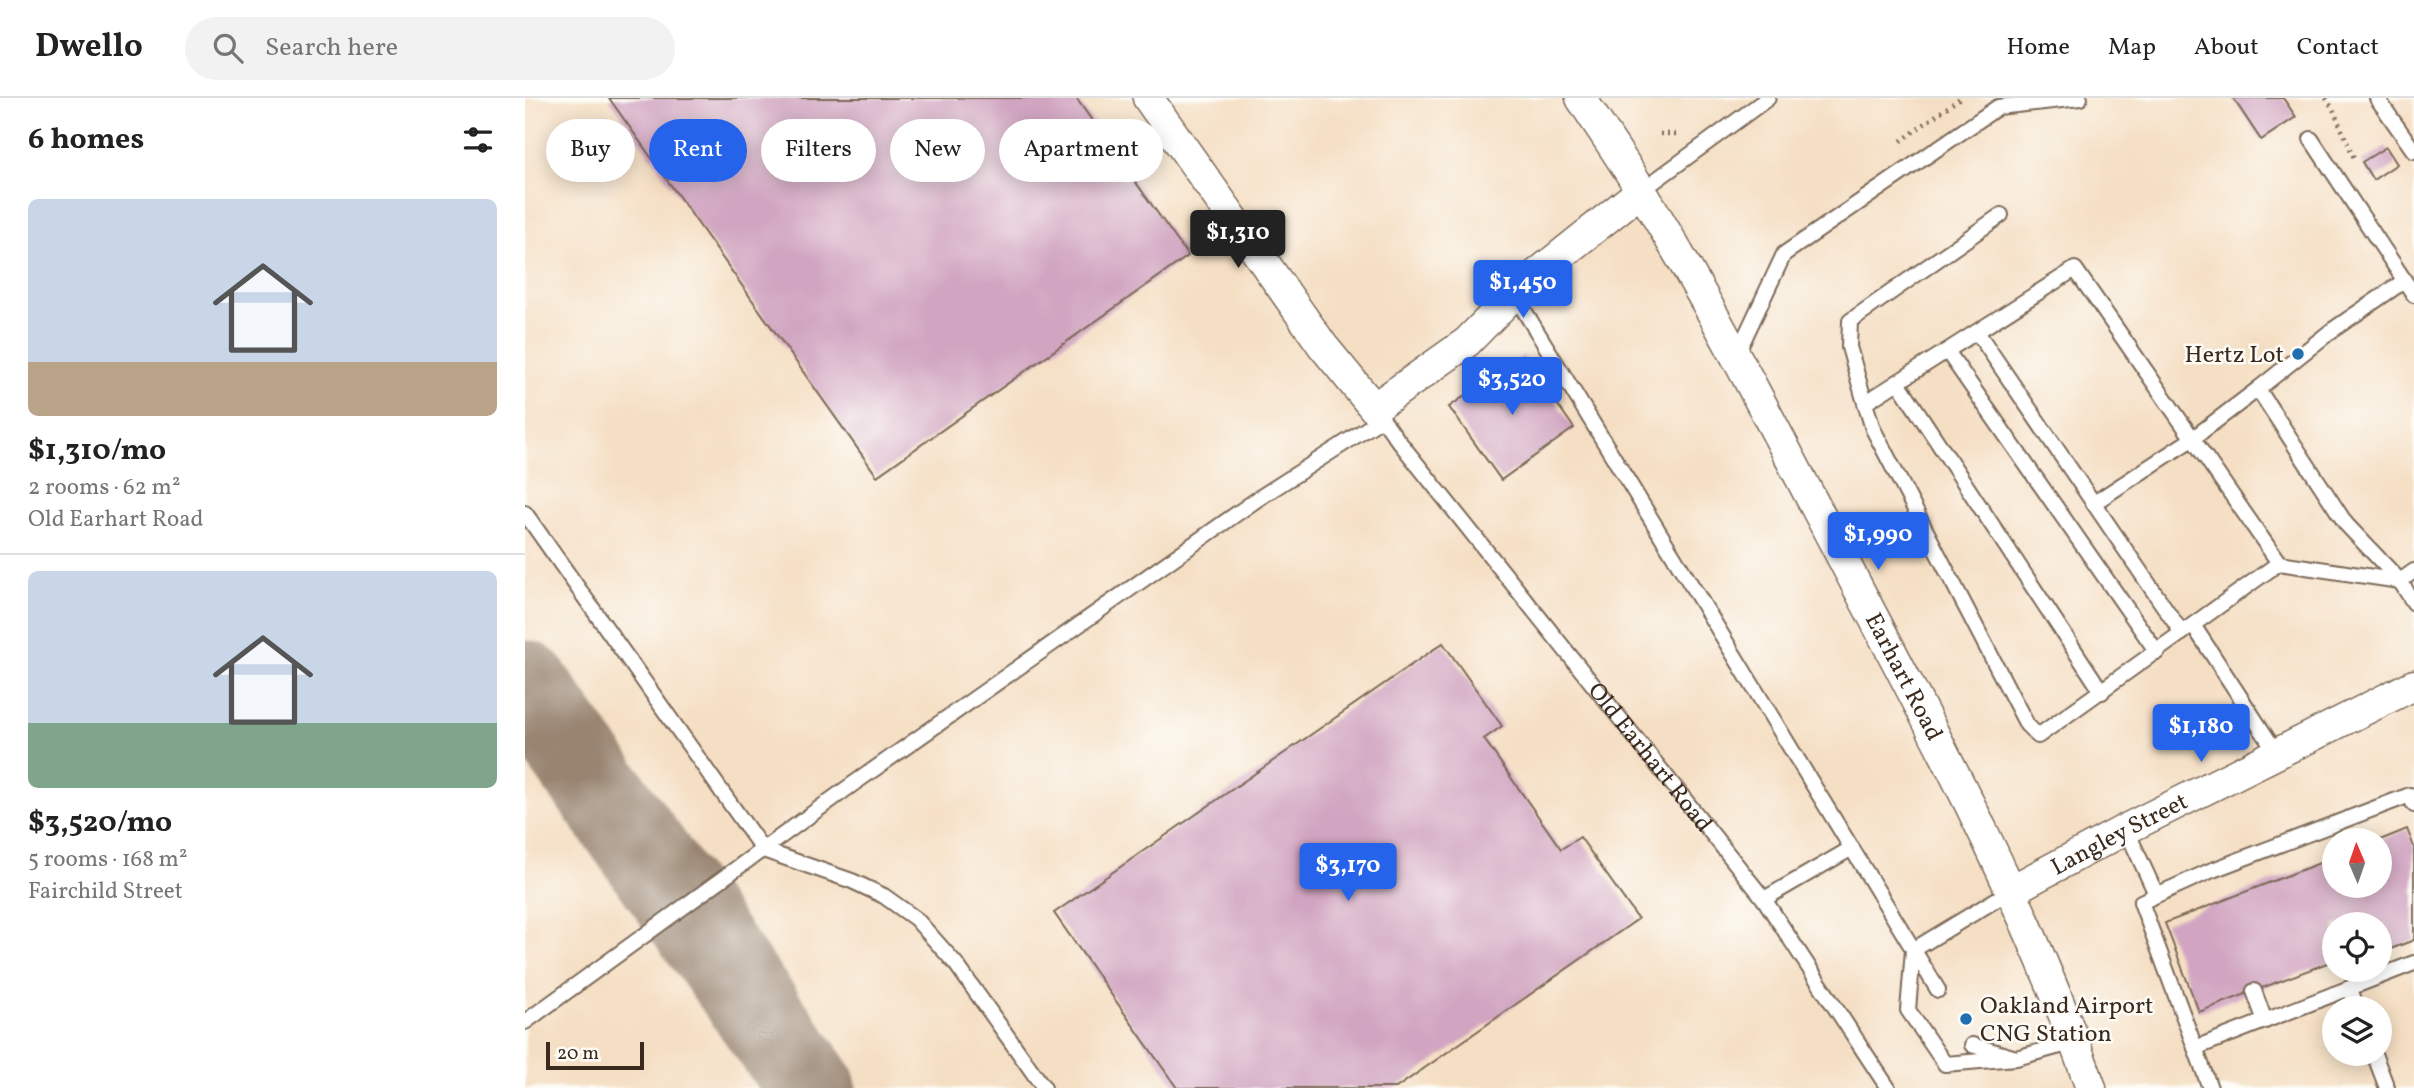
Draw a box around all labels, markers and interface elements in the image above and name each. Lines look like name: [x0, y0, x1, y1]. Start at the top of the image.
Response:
search box: [185, 17, 675, 80]
text: Dwello: [35, 25, 143, 71]
icon: search: [209, 29, 247, 67]
text: Search here: [265, 30, 398, 66]
text: Home: [2006, 31, 2070, 65]
text: Map: [2108, 31, 2156, 65]
text: About: [2194, 31, 2259, 65]
text: Contact: [2297, 31, 2379, 65]
text: 6 homes: [28, 119, 144, 161]
chip: Buy: [546, 119, 635, 182]
chip: Rent: [649, 119, 747, 182]
chip: Filters: [761, 119, 876, 182]
chip: New: [890, 119, 985, 182]
chip: Apartment: [999, 119, 1163, 182]
icon: filters: [459, 121, 497, 159]
pin: $1,310: [1181, 211, 1295, 270]
text: $1,310: [1206, 217, 1270, 249]
icon: home: [200, 245, 326, 371]
pin: $1,450: [1466, 260, 1580, 320]
text: $1,450: [1489, 267, 1557, 299]
place label: Hertz Lot: [2185, 339, 2284, 373]
marker: Hertz Lot: [2290, 346, 2306, 362]
pin: $3,520: [1455, 358, 1569, 417]
text: $3,520: [1478, 364, 1546, 396]
text: $1,310/mo: [28, 430, 166, 472]
text: 2 rooms · 62 m²: [28, 472, 180, 504]
text: Old Earhart Road: [28, 504, 204, 536]
pin: $1,990: [1821, 512, 1935, 572]
text: $1,990: [1844, 519, 1912, 551]
street label: Earhart Road: [1855, 607, 1950, 747]
icon: home: [200, 617, 326, 743]
street label: Old Earhart Road: [1579, 676, 1719, 840]
pin: $1,180: [2144, 704, 2258, 764]
text: $1,180: [2169, 711, 2233, 743]
street label: Langley Street: [2045, 786, 2194, 885]
text: $3,520/mo: [28, 802, 172, 844]
north arrow: [2322, 828, 2392, 898]
map controls: [2322, 828, 2392, 1066]
text: 5 rooms · 168 m²: [28, 844, 187, 876]
pin: $3,170: [1291, 844, 1405, 903]
text: $3,170: [1316, 850, 1380, 882]
text: Fairchild Street: [28, 876, 183, 908]
button: locate: [2322, 912, 2392, 982]
place label: Oakland Airport CNG Station: [1980, 990, 2154, 1052]
button: layers: [2322, 996, 2392, 1066]
marker: Oakland Airport CNG Station: [1958, 1011, 1974, 1027]
scale bar: [546, 1039, 644, 1071]
text: 20 m: [557, 1041, 599, 1067]

